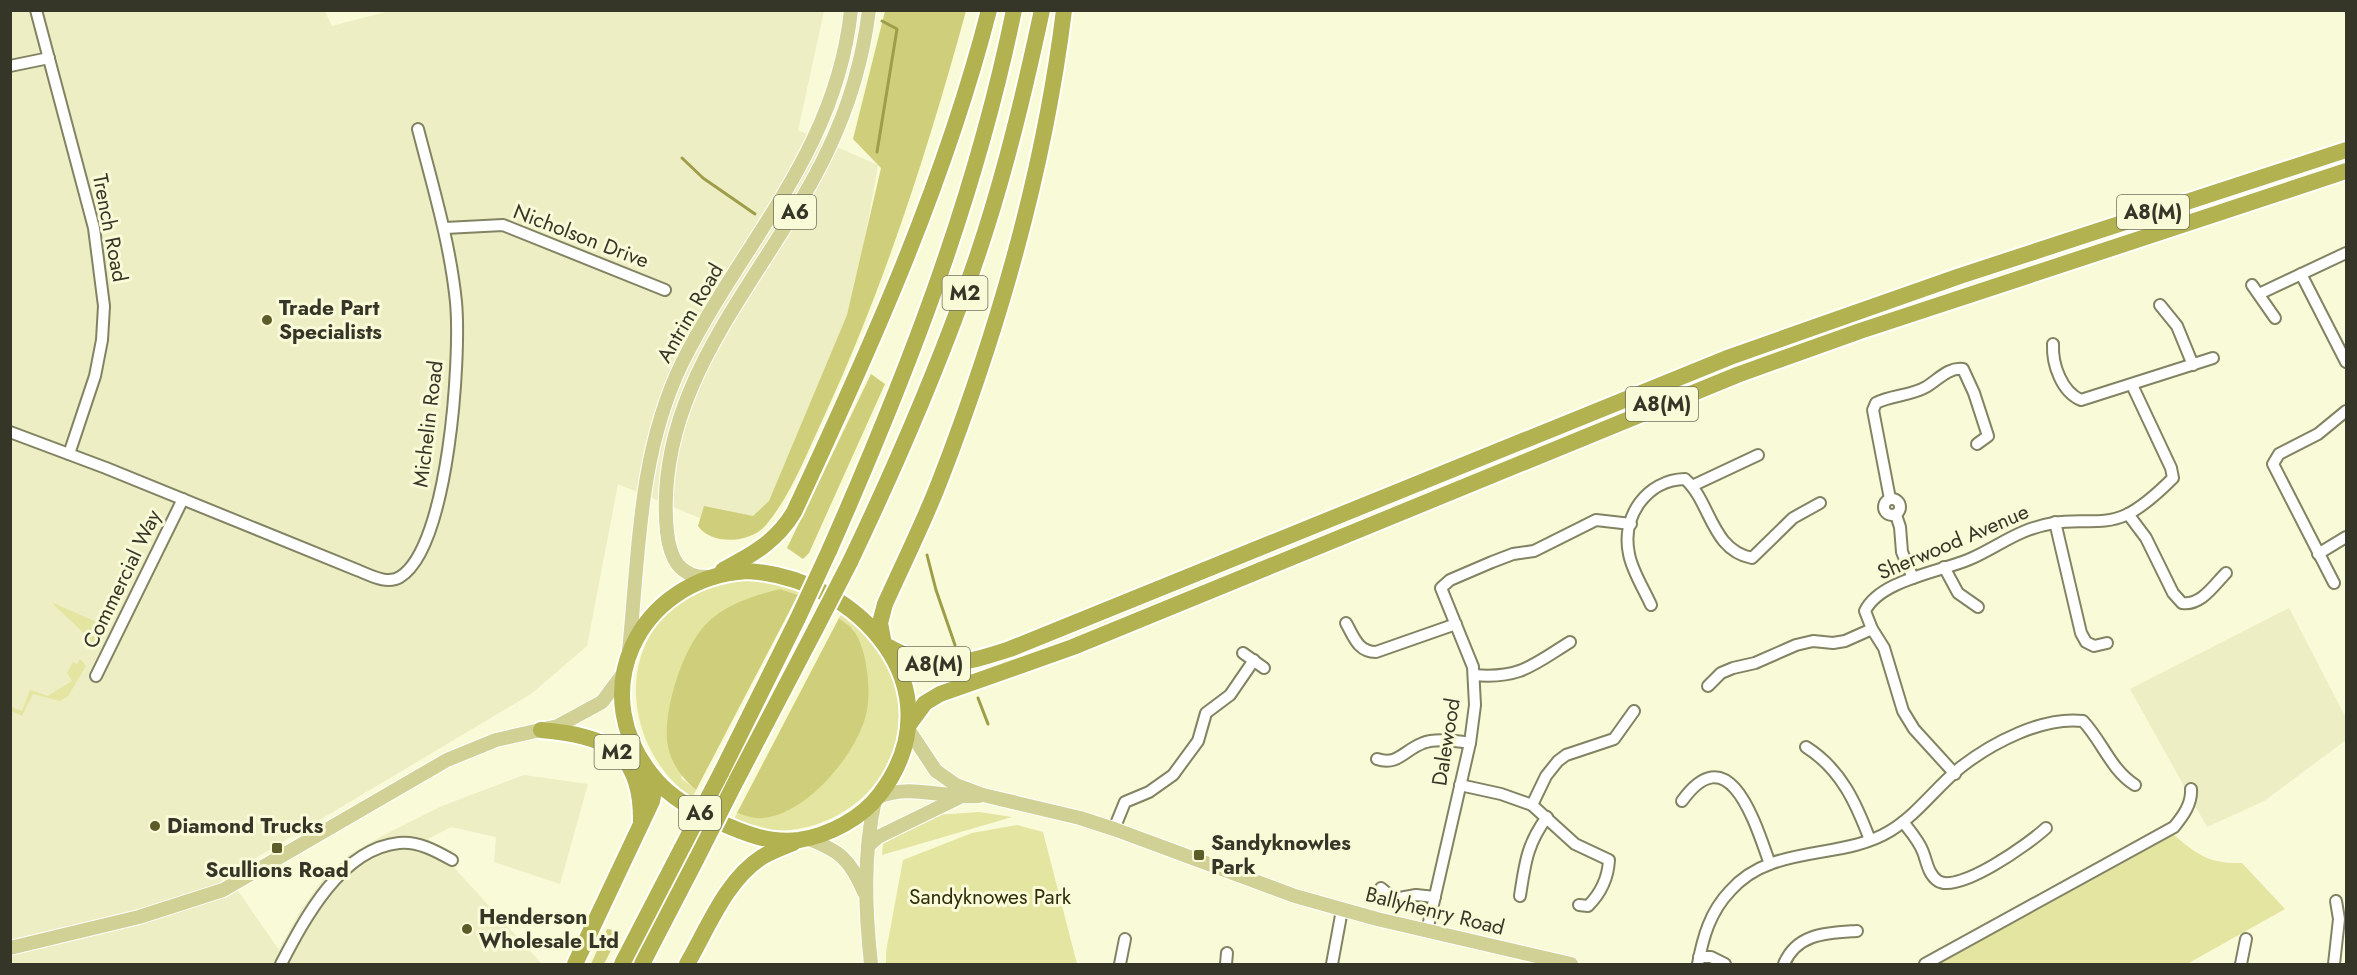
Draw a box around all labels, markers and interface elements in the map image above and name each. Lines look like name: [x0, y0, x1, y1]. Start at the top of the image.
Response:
street label: Trench Road: [85, 171, 135, 285]
road number: A6: [774, 195, 816, 229]
road number: A8(M): [2117, 195, 2189, 229]
street label: Nicholson Drive: [509, 196, 653, 276]
street label: Antrim Road: [649, 258, 731, 368]
road number: M2: [942, 276, 988, 310]
place label: Trade Part Specialists: [279, 293, 382, 347]
marker: Trade Part Specialists: [260, 313, 274, 327]
street label: Michelin Road: [405, 359, 451, 489]
road number: A8(M): [1626, 387, 1698, 421]
street label: Sherwood Avenue: [1873, 497, 2033, 587]
street label: Commercial Way: [75, 504, 169, 653]
road number: A8(M): [898, 647, 970, 681]
street label: Dalewood: [1424, 696, 1468, 788]
road number: M2: [594, 735, 640, 769]
road number: A6: [679, 796, 721, 830]
place label: Diamond Trucks: [167, 811, 324, 841]
marker: Diamond Trucks: [148, 819, 162, 833]
place label: Sandyknowles Park: [1211, 828, 1351, 882]
marker: Scullions Road: [270, 841, 284, 855]
marker: Sandyknowles Park: [1192, 848, 1206, 862]
place label: Scullions Road: [205, 855, 349, 885]
street label: Ballyhenry Road: [1362, 879, 1508, 943]
park label: Sandyknowes Park: [909, 882, 1072, 912]
place label: Henderson Wholesale Ltd: [479, 902, 619, 956]
marker: Henderson Wholesale Ltd: [460, 922, 474, 936]

